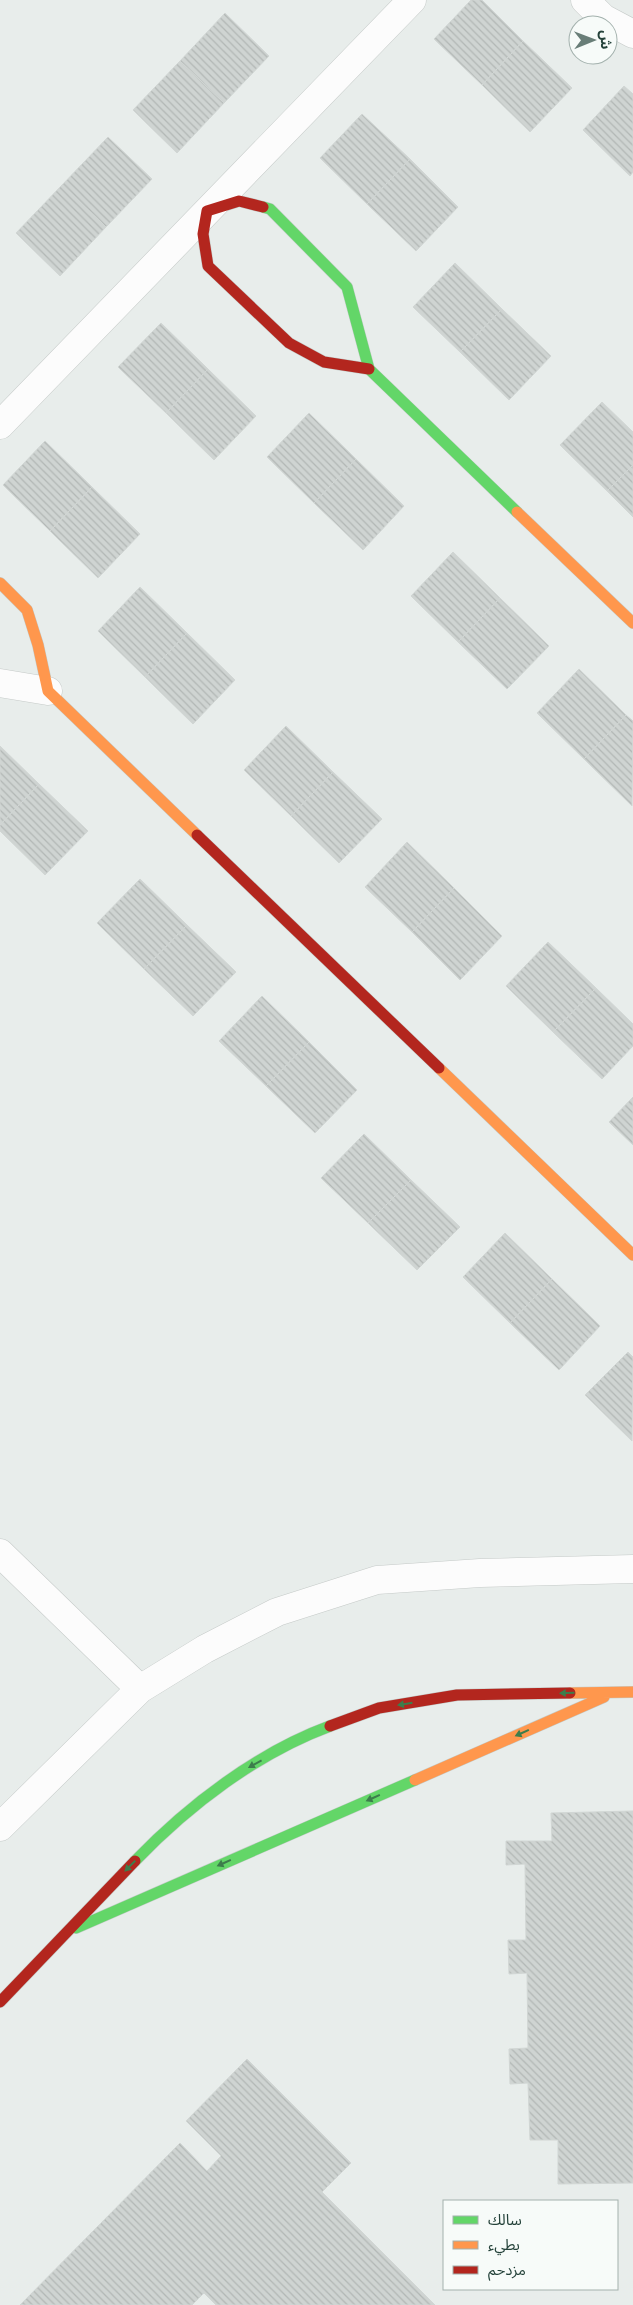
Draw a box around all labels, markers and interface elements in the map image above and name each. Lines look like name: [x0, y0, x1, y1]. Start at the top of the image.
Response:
north arrow: [568, 15, 618, 65]
text: ش: [598, 30, 615, 50]
one-way arrow: [559, 1689, 575, 1697]
one-way arrow: [397, 1700, 413, 1708]
one-way arrow: [515, 1729, 529, 1737]
one-way arrow: [248, 1760, 263, 1768]
one-way arrow: [366, 1795, 380, 1803]
one-way arrow: [124, 1860, 136, 1872]
one-way arrow: [217, 1860, 231, 1868]
legend: [443, 2200, 618, 2290]
text: سالك: [488, 2210, 522, 2228]
text: بطيء: [488, 2235, 520, 2256]
text: مزدحم: [488, 2260, 526, 2281]

